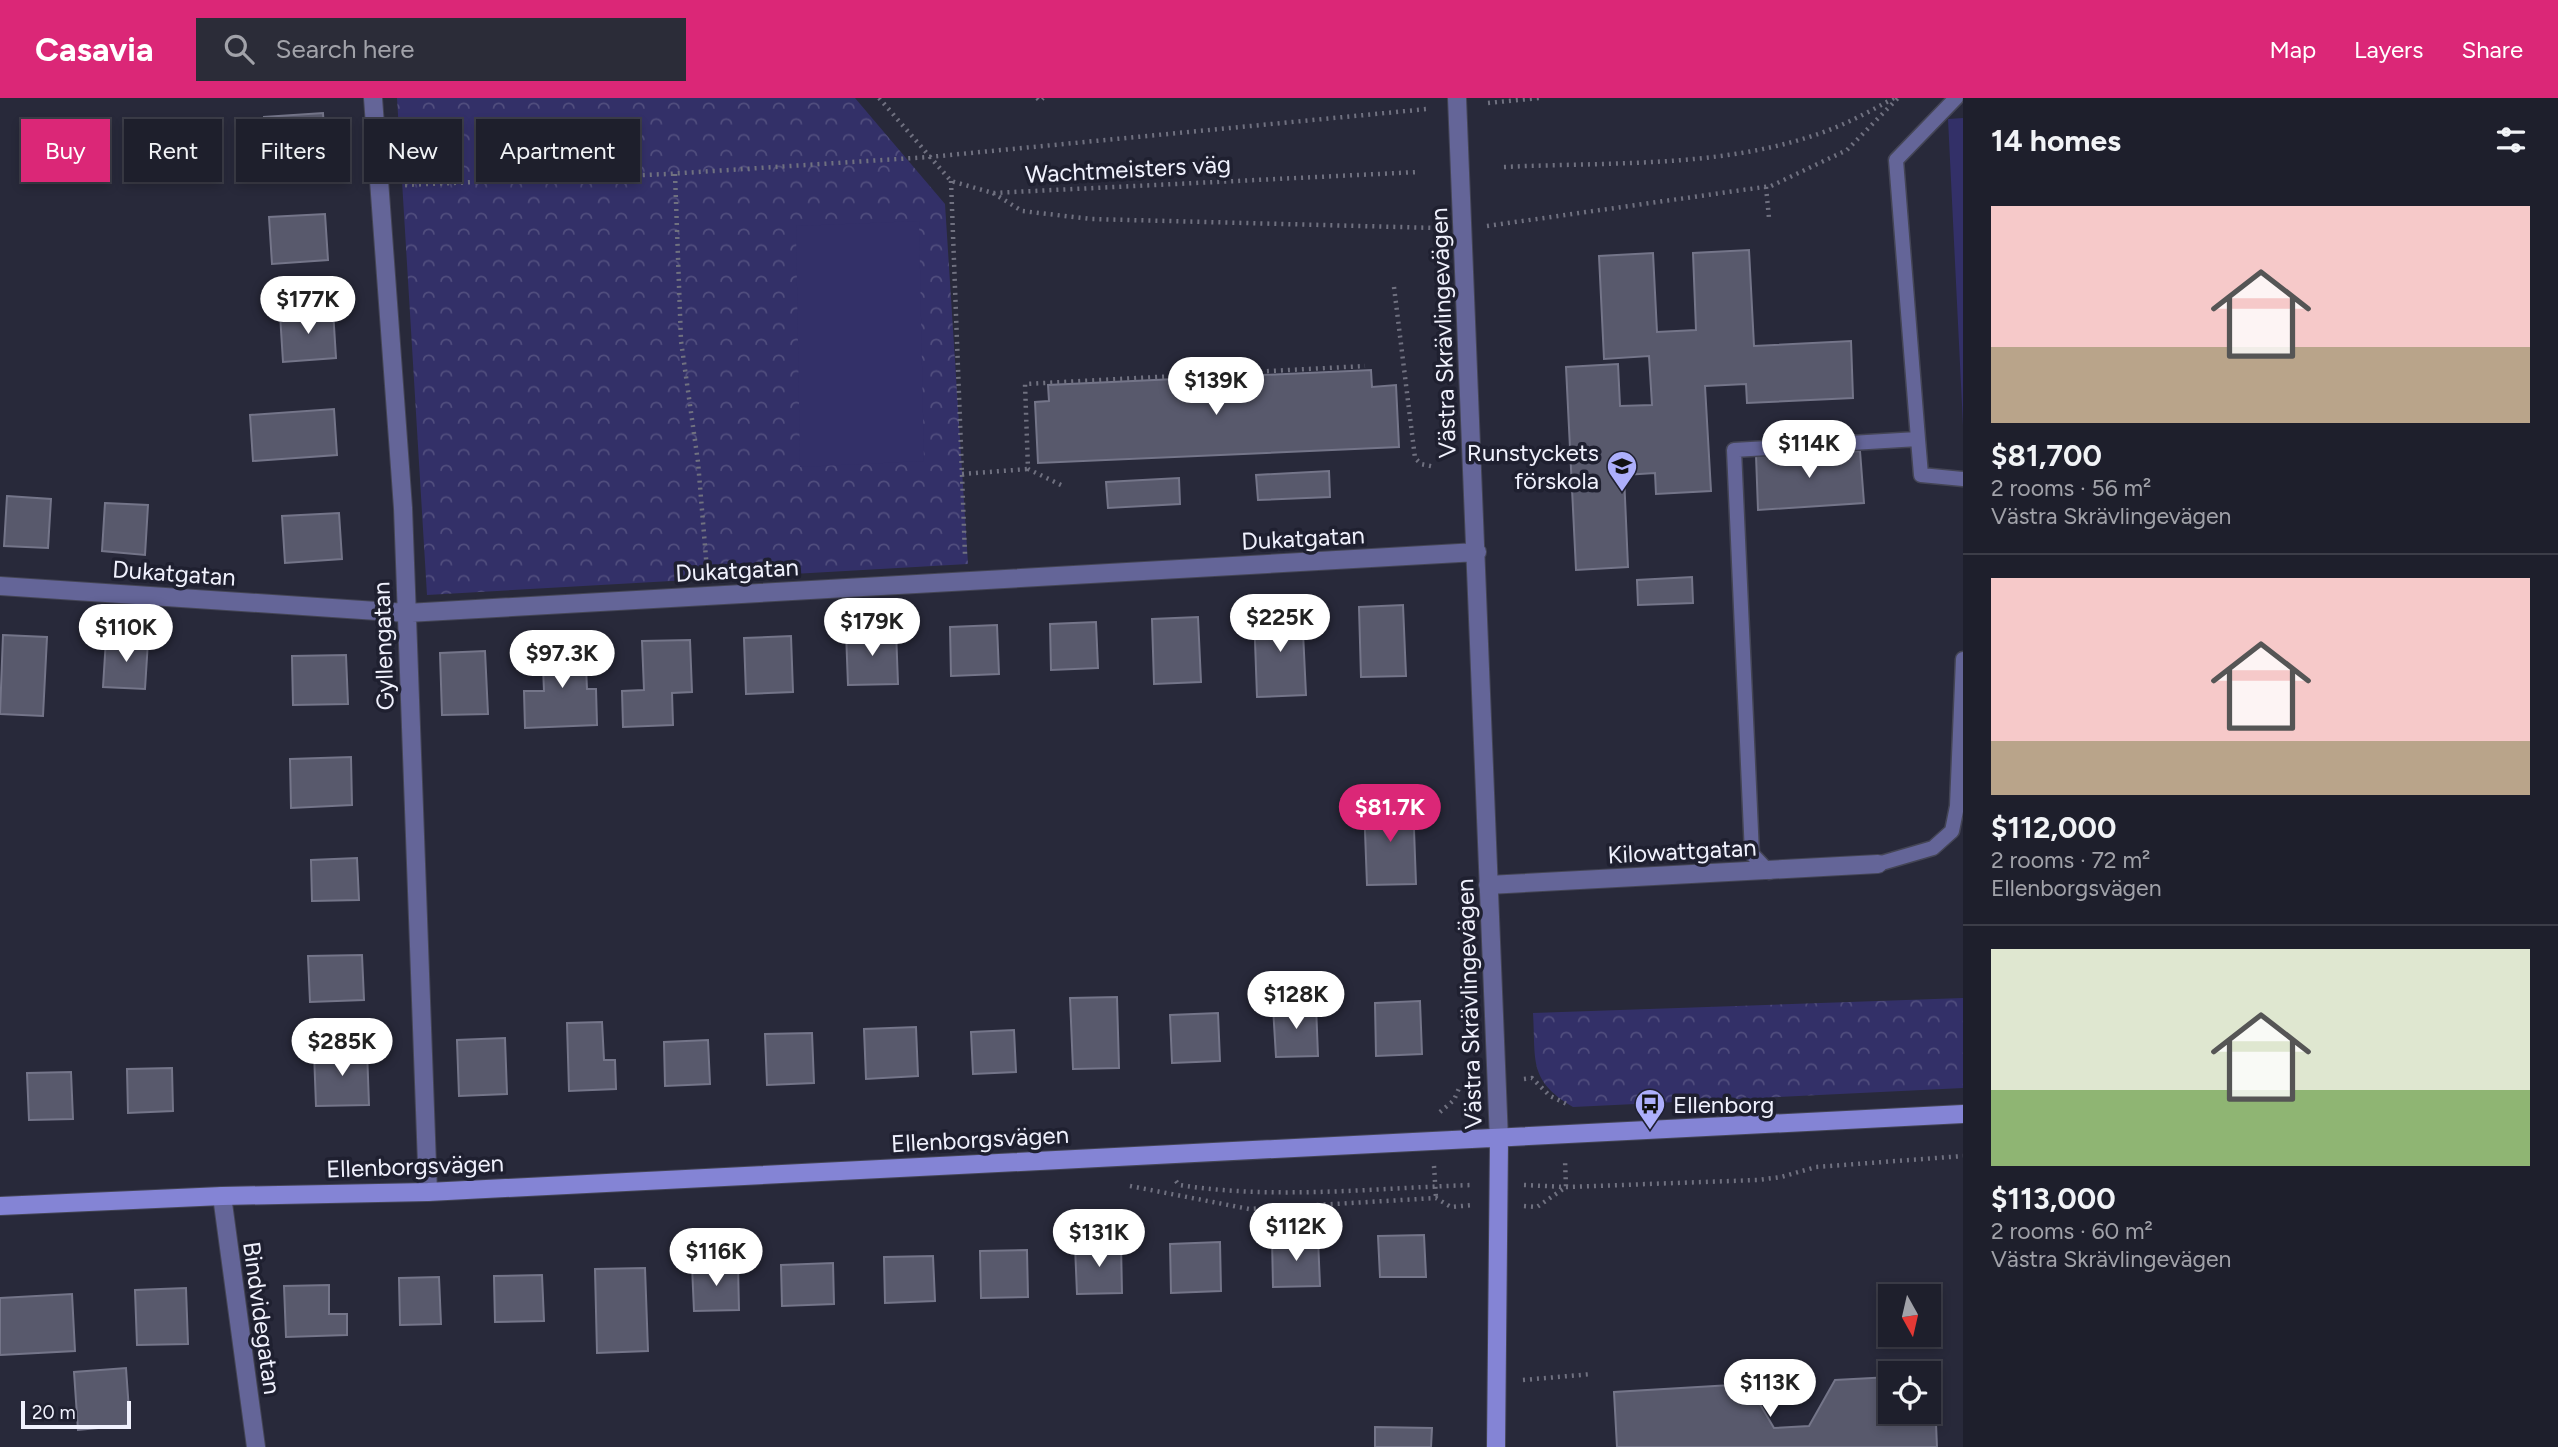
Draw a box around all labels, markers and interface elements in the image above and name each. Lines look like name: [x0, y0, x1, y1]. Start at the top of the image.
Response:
search box: [196, 18, 686, 81]
text: Casavia: [35, 30, 154, 69]
icon: search: [220, 30, 258, 68]
text: Search here: [276, 33, 415, 65]
text: Map: [2269, 35, 2316, 64]
text: Layers: [2354, 35, 2423, 64]
text: Share: [2461, 35, 2523, 64]
chip: Buy: [21, 119, 110, 182]
chip: Rent: [124, 119, 222, 182]
chip: Filters: [236, 119, 350, 182]
chip: New: [364, 119, 462, 182]
chip: Apartment: [476, 119, 640, 182]
icon: filters: [2492, 121, 2530, 159]
text: 14 homes: [1991, 122, 2121, 159]
street label: Wachtmeisters väg: [1024, 149, 1232, 189]
street label: Västra Skrävlingevägen: [1424, 207, 1462, 459]
icon: home: [2198, 251, 2324, 377]
pin: $177K: [259, 276, 357, 336]
text: $177K: [276, 285, 340, 313]
pin: $139K: [1167, 358, 1265, 417]
text: $139K: [1184, 366, 1248, 394]
pin: $114K: [1760, 420, 1858, 480]
text: $114K: [1778, 429, 1840, 457]
text: $81,700: [1991, 437, 2102, 474]
place label: Runstyckets förskola: [1467, 438, 1599, 495]
school or university icon: Runstyckets förskola: [1605, 449, 1639, 493]
text: 2 rooms · 56 m²: [1991, 474, 2151, 502]
text: Västra Skrävlingevägen: [1991, 502, 2231, 530]
street label: Dukatgatan: [1241, 520, 1365, 556]
street label: Dukatgatan: [675, 552, 799, 588]
street label: Dukatgatan: [111, 554, 237, 592]
street label: Gyllengatan: [366, 581, 400, 711]
pin: $225K: [1231, 594, 1329, 654]
pin: $179K: [823, 598, 921, 658]
text: $225K: [1246, 603, 1314, 631]
pin: $110K: [77, 604, 175, 664]
text: $179K: [840, 607, 904, 635]
text: $110K: [95, 613, 157, 641]
icon: home: [2198, 623, 2324, 749]
pin: $97.3K: [505, 630, 619, 690]
text: $97.3K: [526, 639, 598, 667]
pin: $81.7K: [1333, 784, 1447, 844]
text: $81.7K: [1355, 793, 1425, 821]
text: $112,000: [1991, 809, 2116, 846]
street label: Kilowattgatan: [1607, 833, 1757, 869]
text: 2 rooms · 72 m²: [1991, 846, 2150, 874]
text: Ellenborgsvägen: [1991, 874, 2162, 902]
street label: Västra Skrävlingevägen: [1450, 878, 1488, 1130]
pin: $128K: [1247, 972, 1345, 1031]
text: $128K: [1263, 980, 1329, 1008]
icon: home: [2198, 994, 2324, 1120]
pin: $285K: [293, 1018, 391, 1078]
text: $285K: [308, 1027, 376, 1055]
bus stop icon: Ellenborg: [1633, 1087, 1667, 1131]
place label: Ellenborg: [1673, 1090, 1774, 1119]
street label: Ellenborgsvägen: [890, 1120, 1070, 1158]
street label: Ellenborgsvägen: [326, 1148, 504, 1184]
text: $113,000: [1991, 1180, 2116, 1217]
pin: $112K: [1247, 1204, 1345, 1263]
pin: $131K: [1050, 1210, 1148, 1269]
text: $112K: [1266, 1212, 1326, 1240]
text: 2 rooms · 60 m²: [1991, 1217, 2153, 1245]
text: $131K: [1069, 1218, 1129, 1246]
pin: $116K: [667, 1228, 765, 1288]
text: $116K: [686, 1237, 746, 1265]
street label: Bindvidegatan: [237, 1240, 287, 1396]
text: Västra Skrävlingevägen: [1991, 1245, 2231, 1273]
north arrow: [1878, 1284, 1941, 1348]
map controls: [1878, 1284, 1941, 1424]
pin: $113K: [1721, 1360, 1819, 1419]
button: locate: [1878, 1361, 1941, 1424]
text: $113K: [1740, 1368, 1800, 1396]
scale bar: [21, 1398, 131, 1430]
text: 20 m: [32, 1401, 76, 1424]

